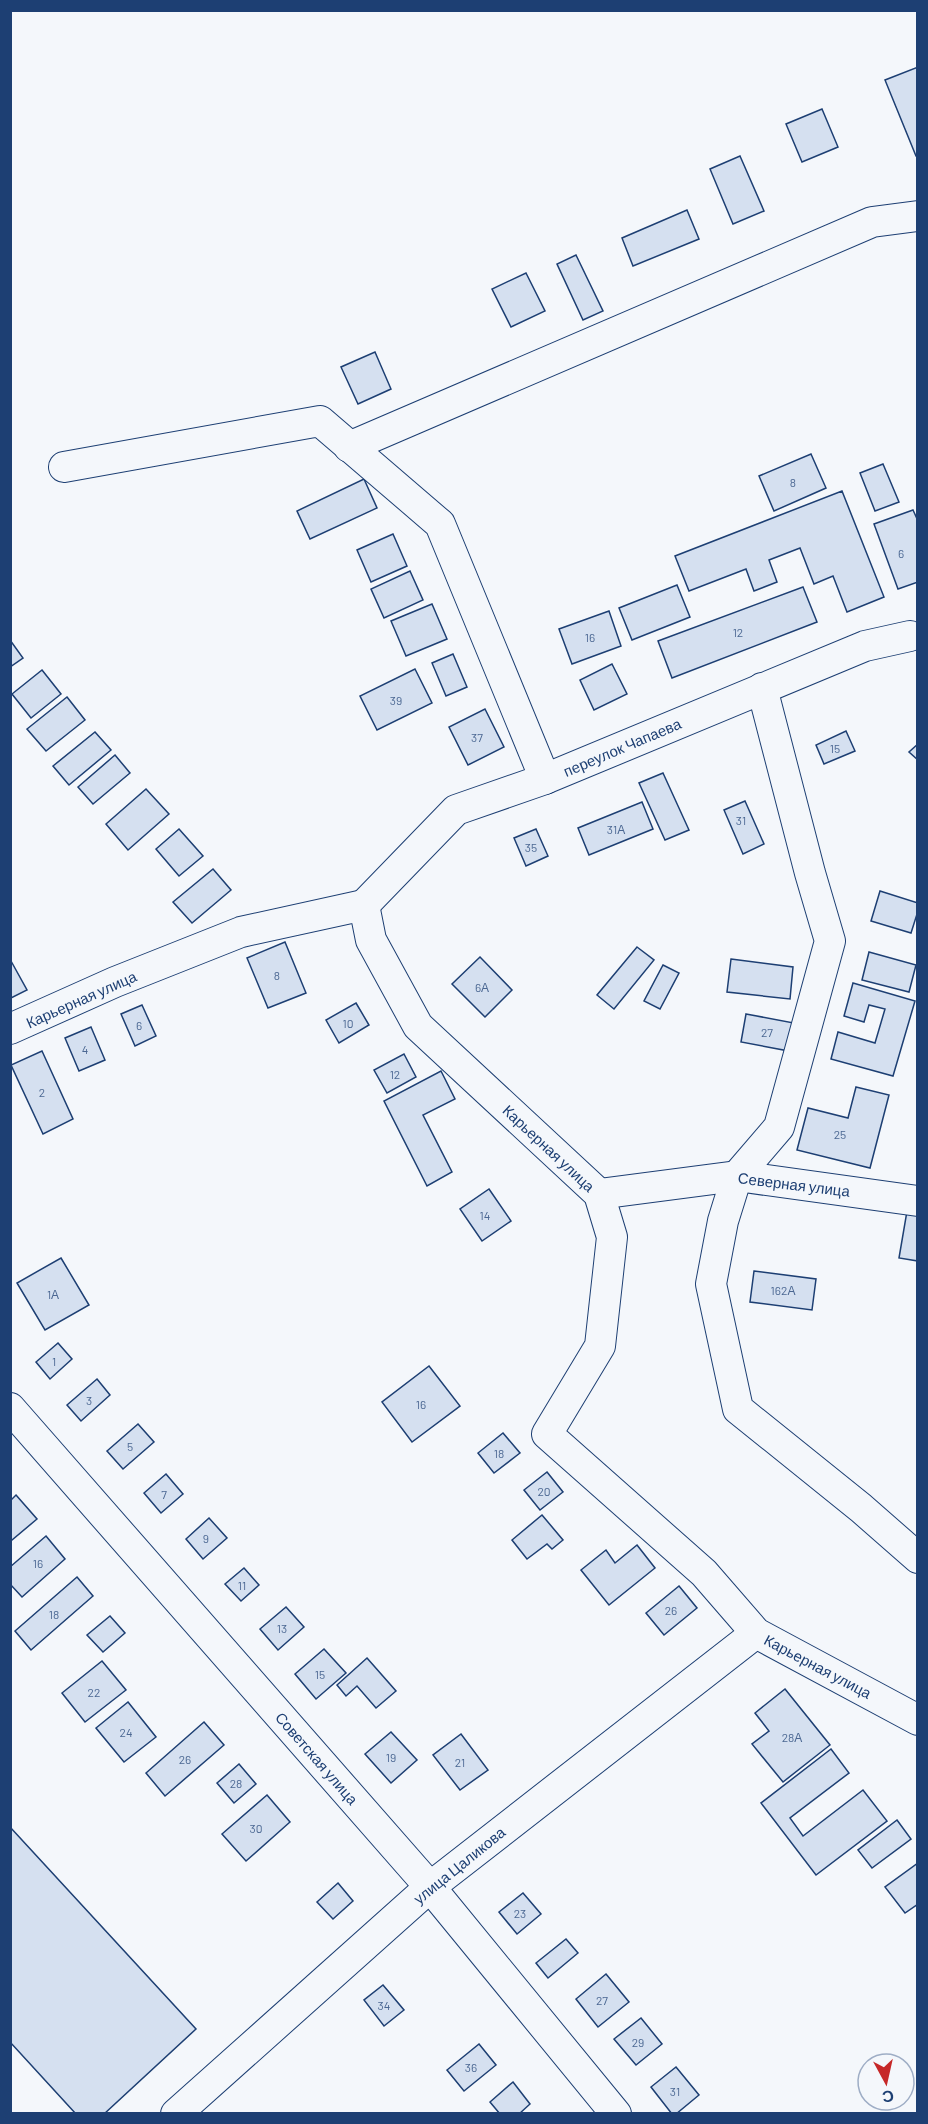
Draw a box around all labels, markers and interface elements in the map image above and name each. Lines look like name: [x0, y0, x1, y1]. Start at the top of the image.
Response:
house number: 8: [790, 475, 796, 489]
house number: 6: [898, 546, 904, 560]
house number: 12: [733, 625, 743, 639]
house number: 16: [585, 630, 595, 644]
house number: 39: [390, 693, 402, 707]
street label: переулок Чапаева: [560, 714, 684, 780]
house number: 37: [471, 730, 483, 744]
house number: 15: [830, 741, 840, 755]
house number: 31: [736, 813, 746, 827]
house number: 31А: [607, 822, 625, 836]
house number: 35: [525, 840, 537, 854]
street label: Карьерная улица: [23, 966, 140, 1031]
house number: 8: [274, 968, 280, 982]
house number: 6А: [475, 980, 489, 994]
house number: 10: [343, 1016, 353, 1030]
house number: 6: [136, 1018, 142, 1032]
house number: 27: [761, 1025, 773, 1039]
house number: 4: [82, 1042, 88, 1056]
house number: 12: [390, 1067, 400, 1081]
house number: 2: [39, 1085, 45, 1099]
street label: Карьерная улица: [499, 1101, 599, 1196]
house number: 25: [834, 1127, 846, 1141]
street label: Северная улица: [737, 1168, 852, 1200]
house number: 14: [480, 1208, 490, 1222]
house number: 162А: [771, 1283, 795, 1297]
house number: 1А: [47, 1287, 59, 1301]
house number: 1: [52, 1354, 56, 1368]
house number: 3: [86, 1393, 92, 1407]
house number: 16: [416, 1397, 426, 1411]
house number: 5: [127, 1439, 133, 1453]
house number: 18: [494, 1446, 504, 1460]
house number: 20: [537, 1484, 551, 1498]
house number: 7: [161, 1487, 167, 1501]
house number: 9: [203, 1531, 209, 1545]
house number: 16: [33, 1556, 43, 1570]
house number: 11: [238, 1578, 246, 1592]
house number: 26: [665, 1603, 677, 1617]
house number: 18: [49, 1607, 59, 1621]
house number: 13: [277, 1621, 287, 1635]
street label: Карьерная улица: [761, 1630, 875, 1702]
house number: 15: [315, 1667, 325, 1681]
house number: 22: [88, 1685, 100, 1699]
street label: Советская улица: [272, 1708, 362, 1808]
house number: 24: [119, 1725, 133, 1739]
house number: 28А: [782, 1730, 802, 1744]
house number: 19: [386, 1750, 396, 1764]
house number: 26: [179, 1752, 191, 1766]
house number: 21: [455, 1755, 465, 1769]
house number: 28: [230, 1776, 242, 1790]
house number: 30: [250, 1821, 262, 1835]
street label: улица Цаликова: [410, 1822, 509, 1907]
house number: 23: [514, 1906, 526, 1920]
house number: 27: [596, 1993, 608, 2007]
house number: 34: [378, 1998, 390, 2012]
house number: 29: [632, 2035, 644, 2049]
north arrow: [856, 2052, 916, 2112]
house number: 36: [465, 2060, 477, 2074]
house number: 31: [670, 2084, 680, 2098]
text: С: [881, 2087, 895, 2108]

